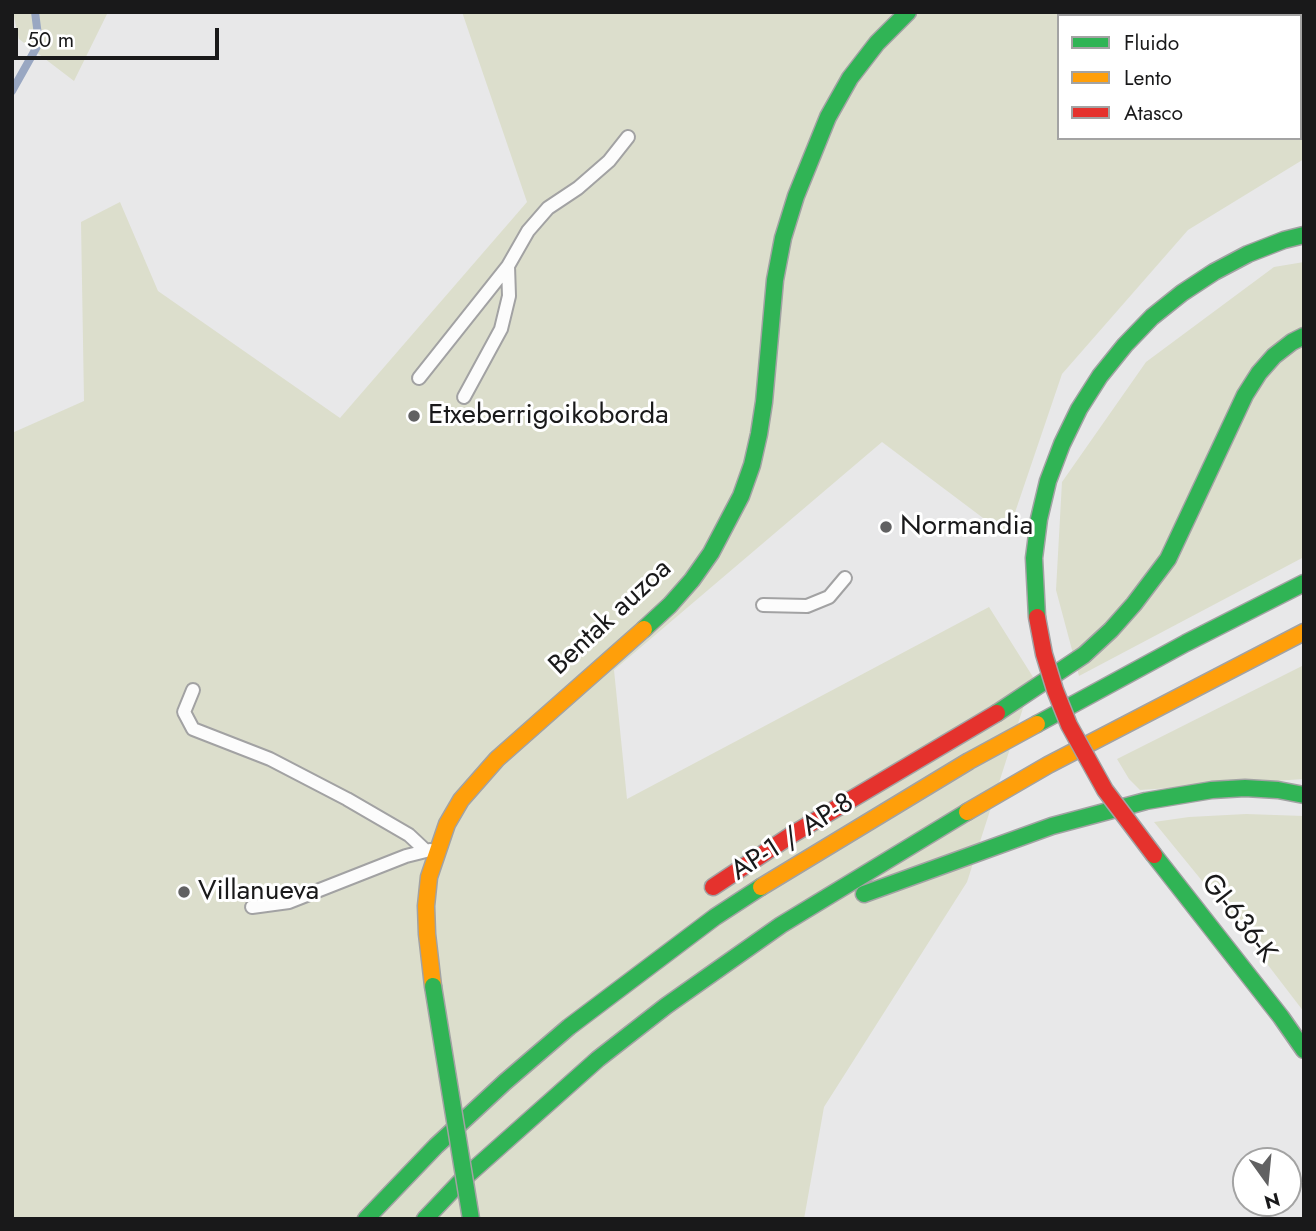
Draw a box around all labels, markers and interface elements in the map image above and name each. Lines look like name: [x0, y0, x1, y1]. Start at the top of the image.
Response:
scale bar: [18, 14, 222, 58]
legend: [1057, 14, 1302, 140]
text: 50 m: [27, 25, 74, 55]
text: Fluido: [1124, 28, 1179, 58]
text: Lento: [1124, 63, 1172, 93]
text: Atasco: [1124, 98, 1183, 128]
place label: Etxeberrigoikoborda: [428, 399, 669, 433]
marker: Etxeberrigoikoborda: [406, 408, 422, 424]
place label: Normandia: [900, 510, 1033, 544]
marker: Normandia: [878, 519, 894, 535]
street label: Bentak auzoa: [543, 553, 679, 683]
street label: AP-1 / AP-8: [725, 787, 861, 889]
street label: GI-636-K: [1193, 868, 1283, 970]
place label: Villanueva: [198, 875, 319, 909]
marker: Villanueva: [176, 884, 192, 900]
north arrow: [1232, 1147, 1302, 1217]
text: N: [1261, 1186, 1283, 1216]

